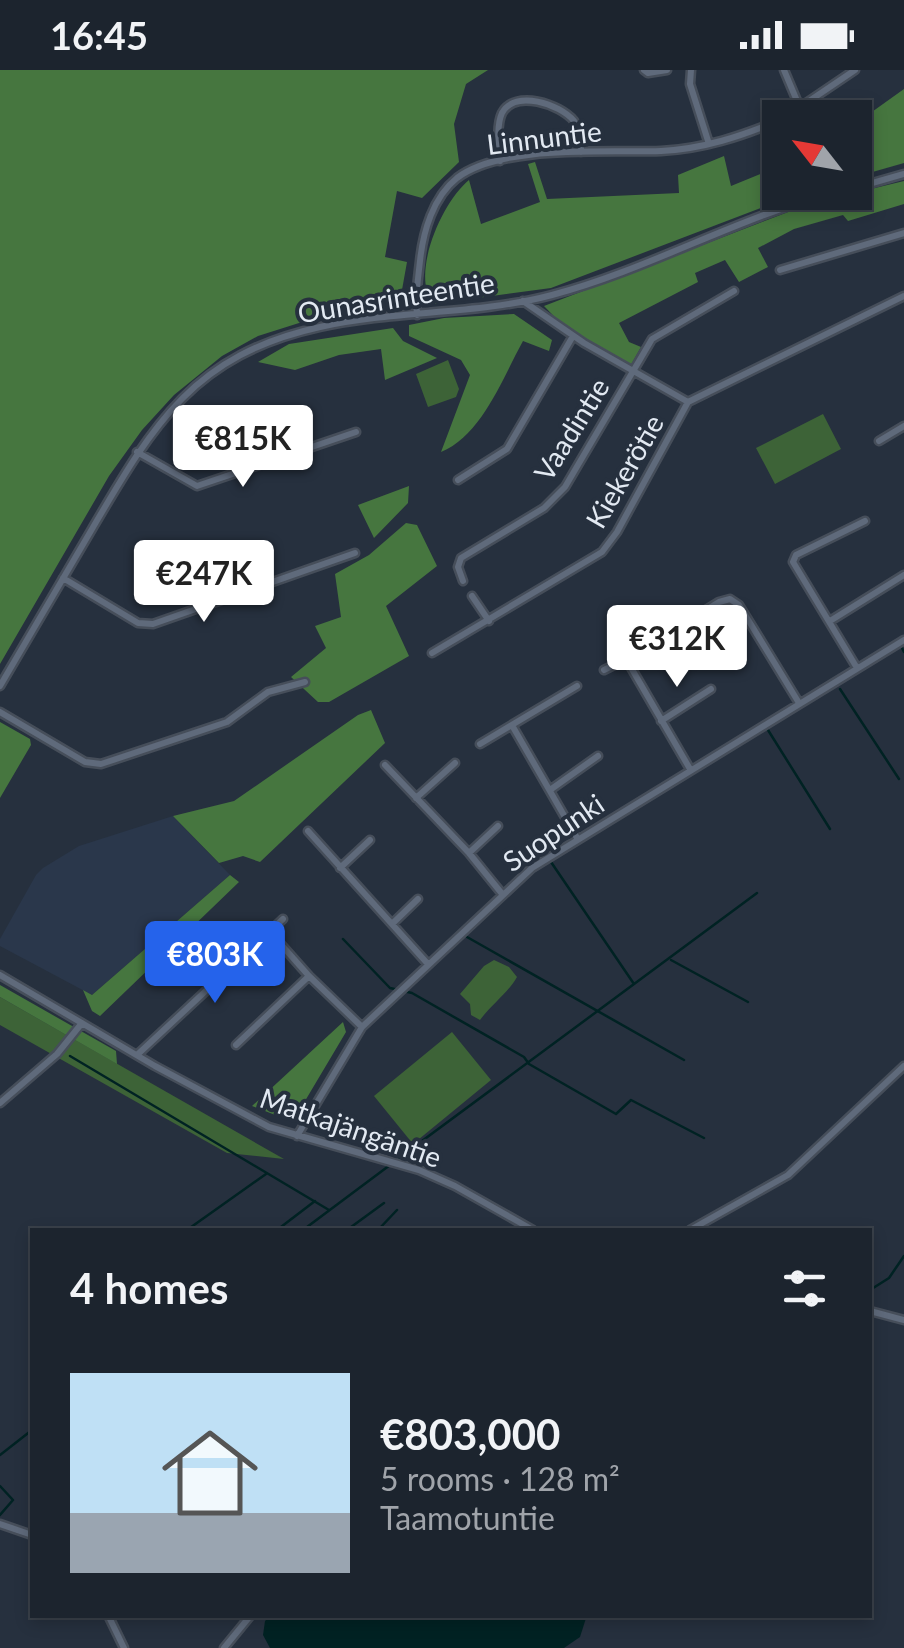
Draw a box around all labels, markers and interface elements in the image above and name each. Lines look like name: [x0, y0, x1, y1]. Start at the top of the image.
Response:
text: 16:45: [50, 12, 148, 58]
north arrow: [762, 100, 872, 210]
map controls: [762, 100, 872, 210]
street label: Linnuntie: [485, 113, 603, 161]
street label: Ounasrinteentie: [295, 265, 497, 329]
street label: Vaadintie: [526, 371, 616, 487]
pin: €815K: [173, 405, 313, 490]
street label: Kiekerötie: [578, 408, 670, 534]
text: €815K: [195, 418, 291, 457]
pin: €247K: [134, 540, 274, 625]
text: €247K: [156, 553, 252, 592]
pin: €312K: [607, 605, 747, 690]
text: €312K: [629, 618, 725, 657]
street label: Suopunki: [496, 786, 610, 878]
pin: €803K: [145, 921, 285, 1006]
text: €803K: [167, 934, 263, 973]
street label: Matkajängäntie: [256, 1080, 446, 1174]
icon: filters: [777, 1261, 832, 1316]
text: 4 homes: [70, 1263, 228, 1313]
text: €803,000: [380, 1409, 560, 1459]
icon: home: [150, 1413, 270, 1533]
text: 5 rooms · 128 m²: [380, 1459, 620, 1498]
text: Taamotuntie: [380, 1498, 555, 1537]

